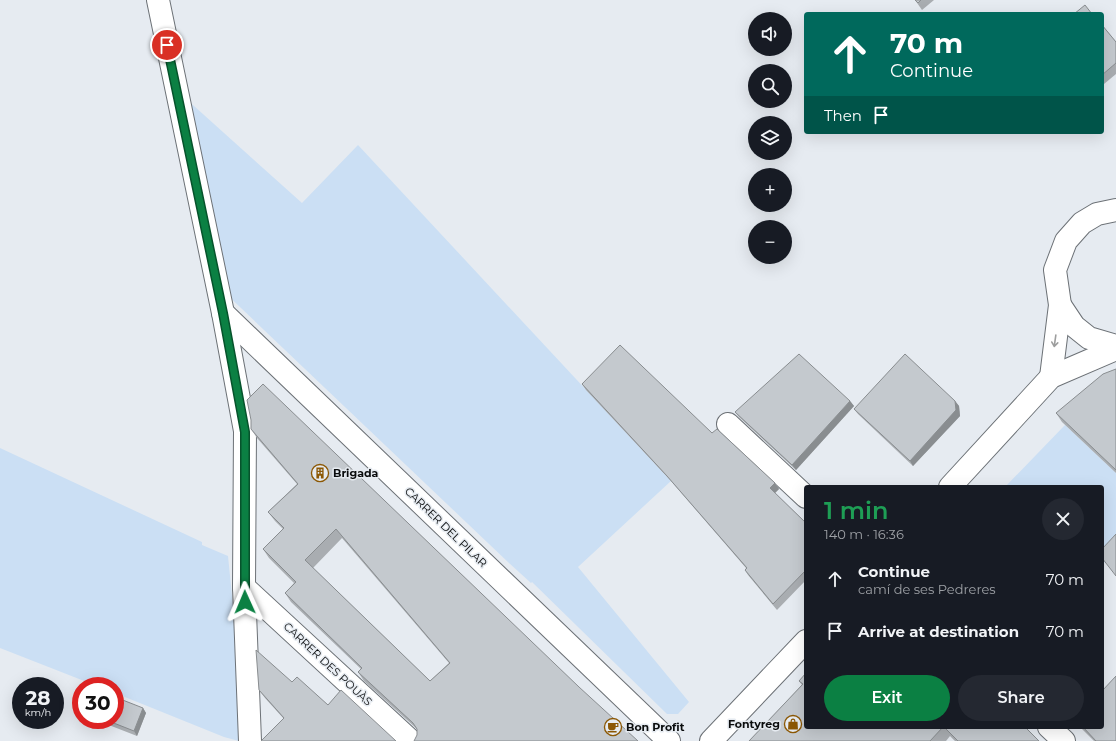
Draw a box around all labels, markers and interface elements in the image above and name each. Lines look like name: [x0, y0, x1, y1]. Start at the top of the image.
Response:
map controls: [748, 12, 792, 264]
button: sound: [748, 12, 792, 56]
text: 70 m: [890, 26, 963, 60]
pin: [150, 28, 184, 62]
icon: ahead: [824, 28, 876, 80]
icon: arrive: [156, 34, 178, 56]
text: Continue: [890, 60, 973, 82]
button: search: [748, 64, 792, 108]
icon: arrive: [870, 104, 892, 126]
text: Then: [824, 106, 862, 125]
button: layers: [748, 116, 792, 160]
button: +: [748, 168, 792, 212]
button: −: [748, 220, 792, 264]
one-way arrow: [1051, 334, 1059, 347]
building icon: Brigada: [310, 463, 330, 483]
place label: Brigada: [333, 466, 379, 480]
street label: CARRER DEL PILAR: [402, 484, 490, 570]
text: 1 min: [824, 496, 888, 525]
button: close: [1042, 498, 1084, 540]
text: 140 m · 16:36: [824, 526, 904, 542]
text: Continue: [858, 562, 930, 581]
icon: ahead: [824, 568, 846, 590]
text: 70 m: [1046, 570, 1084, 589]
position arrow: [224, 581, 266, 623]
text: camí de ses Pedreres: [858, 581, 996, 597]
street label: CARRER DES POUÀS: [281, 619, 375, 709]
icon: arrive: [824, 620, 846, 642]
text: Arrive at destination: [858, 622, 1019, 641]
text: 70 m: [1046, 622, 1084, 641]
button: Exit: [824, 675, 950, 721]
button: Share: [958, 675, 1084, 721]
speed limit sign: 30: [72, 677, 124, 729]
text: 28: [26, 686, 51, 710]
text: km/h: [25, 706, 51, 719]
shop icon: Fontyreg: [783, 714, 803, 734]
cafe icon: Bon Profit: [603, 717, 623, 737]
place label: Fontyreg: [728, 717, 780, 731]
place label: Bon Profit: [626, 720, 685, 734]

